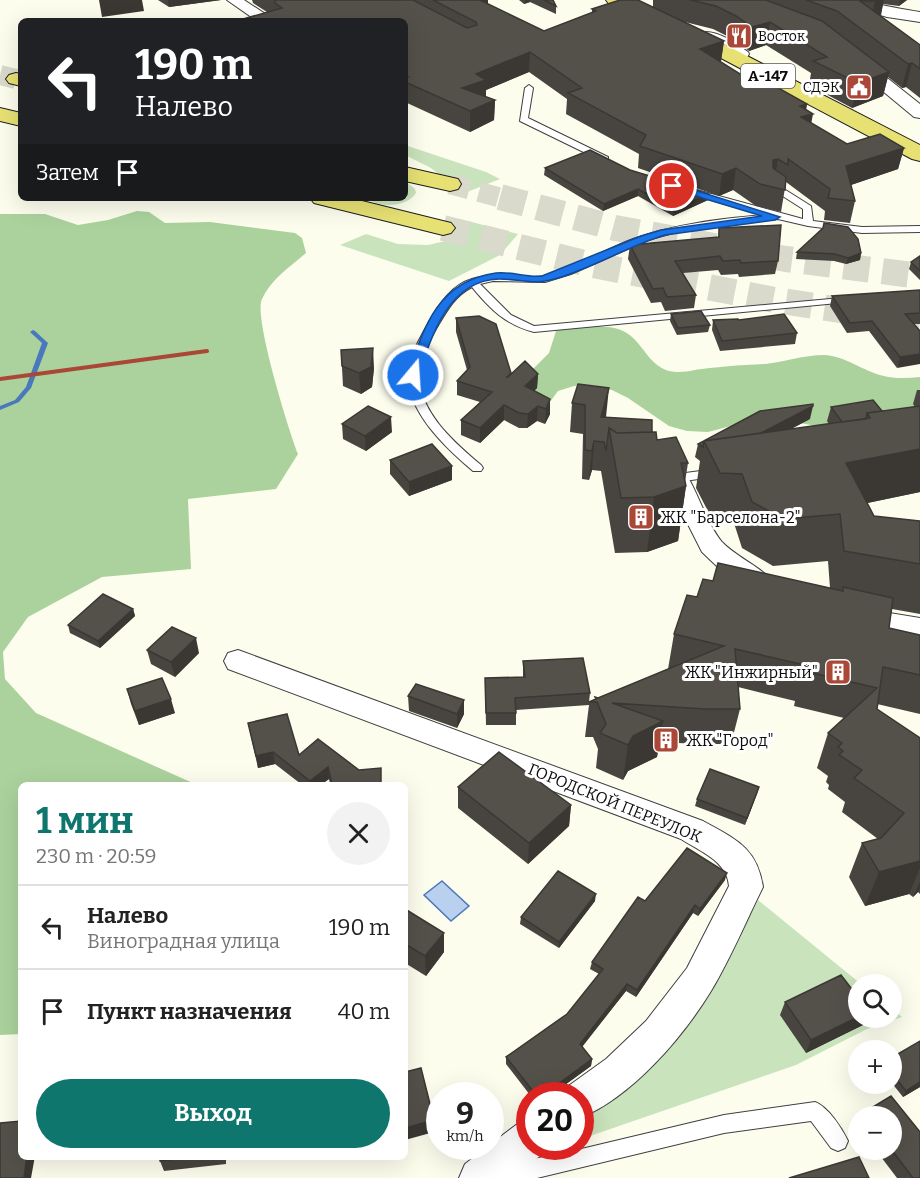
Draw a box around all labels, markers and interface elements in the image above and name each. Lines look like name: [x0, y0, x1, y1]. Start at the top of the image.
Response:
restaurant icon: Восток: [724, 21, 754, 51]
place label: Восток: [758, 28, 806, 45]
text: 190 m: [135, 40, 252, 90]
icon: left: [36, 42, 114, 120]
road number: А-147: [741, 64, 795, 88]
public building icon: СДЭК: [844, 72, 874, 102]
place label: СДЭК: [803, 79, 840, 96]
text: Налево: [135, 91, 233, 123]
icon: arrive: [111, 156, 144, 189]
text: Затем: [36, 159, 99, 186]
pin: [646, 160, 697, 211]
icon: arrive: [655, 169, 688, 202]
position arrow: [381, 343, 445, 407]
building icon: ЖК "Барселона-2": [626, 502, 656, 532]
place label: ЖК "Барселона-2": [660, 508, 801, 527]
building icon: ЖК "Инжирный": [823, 657, 853, 687]
place label: ЖК "Инжирный": [685, 663, 818, 682]
building icon: ЖК "Город": [651, 725, 681, 755]
place label: ЖК "Город": [686, 731, 774, 750]
street label: ГОРОДСКОЙ ПЕРЕУЛОК: [525, 758, 706, 847]
text: 1 мин: [36, 799, 134, 843]
button: close: [327, 802, 390, 865]
text: 230 m · 20:59: [36, 844, 157, 868]
text: Налево: [87, 902, 168, 929]
icon: left: [36, 911, 69, 944]
text: 190 m: [329, 914, 390, 941]
text: Виноградная улица: [87, 929, 280, 953]
map controls: [848, 974, 902, 1160]
button: search: [848, 974, 902, 1028]
icon: arrive: [36, 995, 69, 1028]
text: Пункт назначения: [87, 998, 292, 1025]
text: 40 m: [338, 998, 390, 1025]
button: +: [848, 1040, 902, 1094]
button: Выход: [36, 1079, 390, 1148]
speed limit sign: 20: [516, 1082, 594, 1160]
text: 9: [456, 1096, 474, 1132]
button: −: [848, 1106, 902, 1160]
text: km/h: [446, 1127, 484, 1145]

